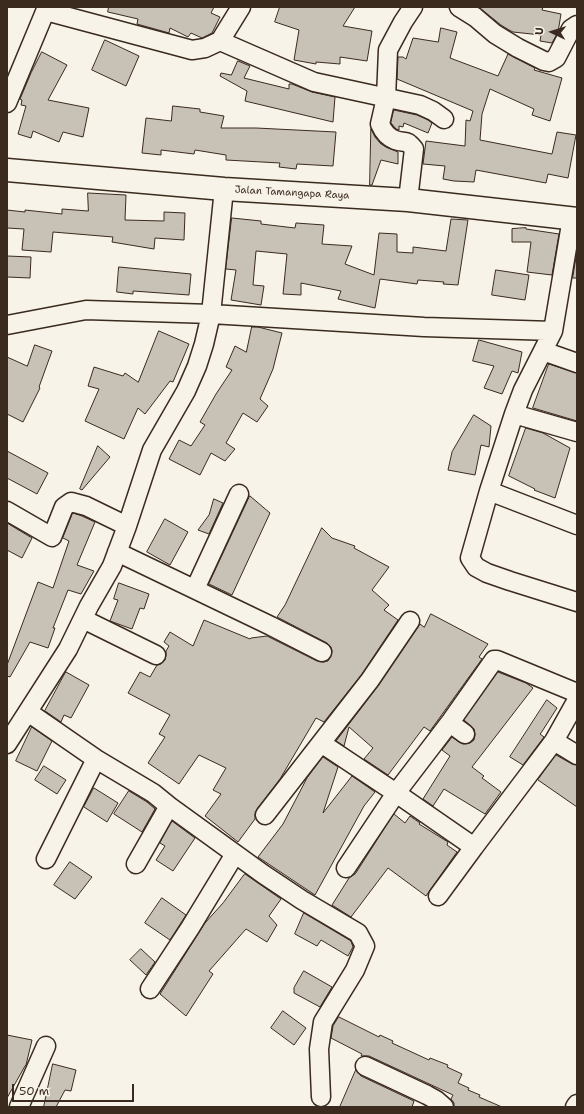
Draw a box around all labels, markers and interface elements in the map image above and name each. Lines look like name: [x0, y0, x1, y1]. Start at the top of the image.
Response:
north arrow: [532, 12, 572, 52]
text: U: [532, 27, 547, 35]
street label: Jalan Tamangapa Raya: [234, 184, 350, 202]
scale bar: [14, 1076, 136, 1102]
text: 50 m: [19, 1083, 49, 1099]

